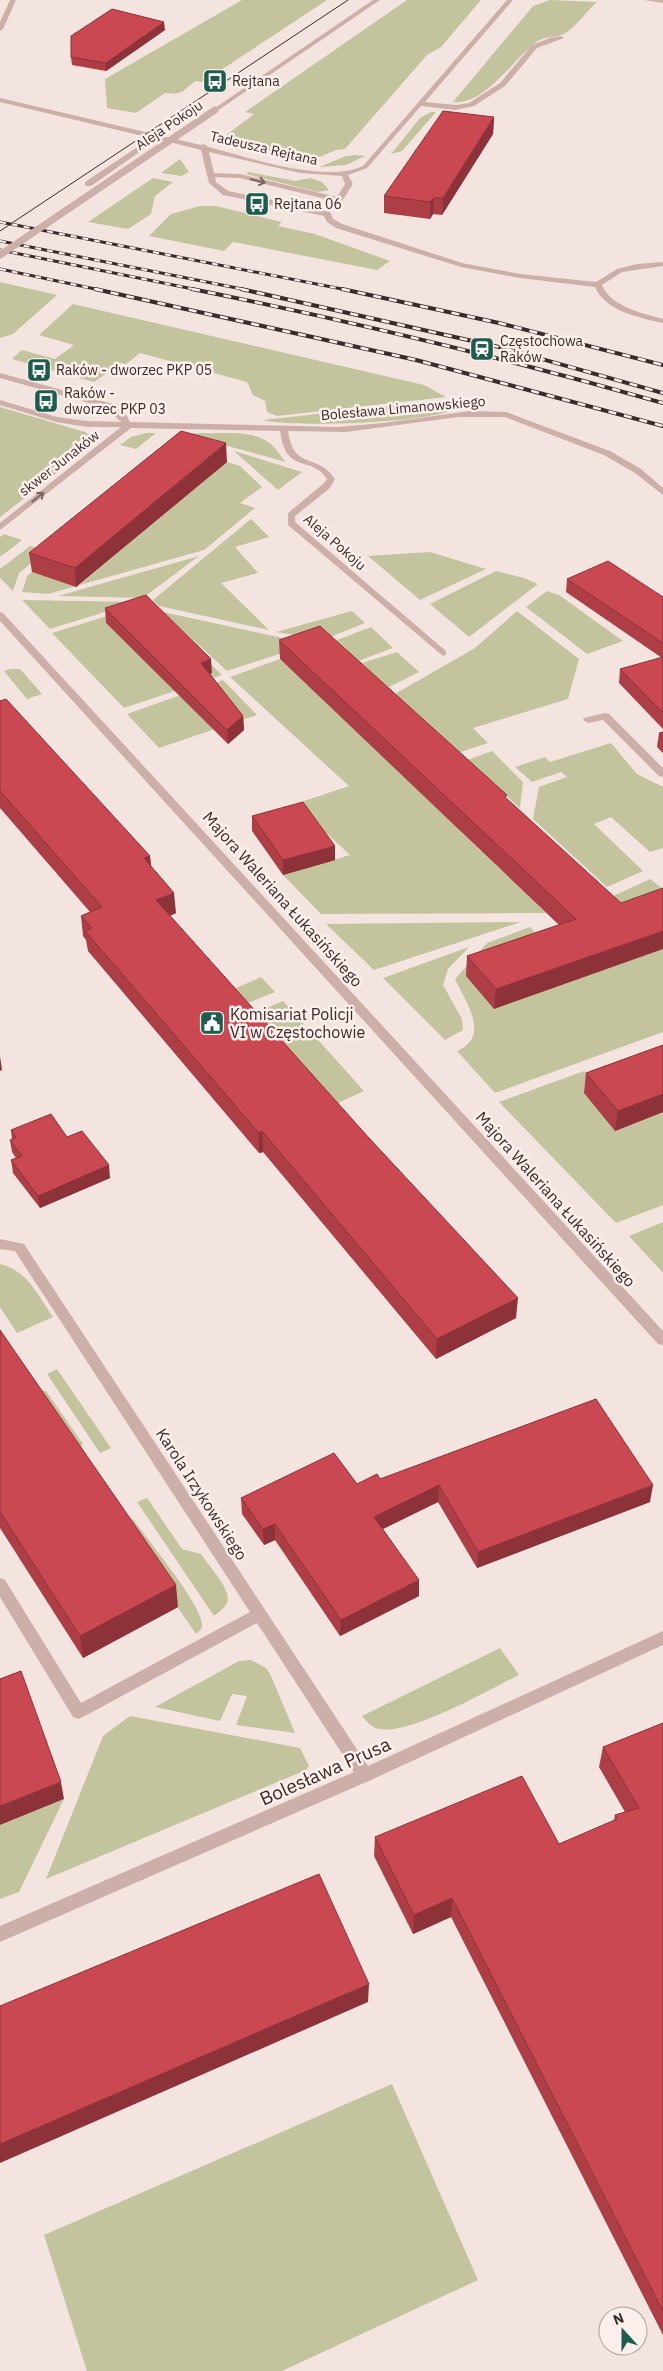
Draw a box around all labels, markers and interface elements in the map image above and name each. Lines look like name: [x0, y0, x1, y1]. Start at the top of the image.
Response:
bus stop icon: Rejtana: [202, 68, 228, 94]
place label: Rejtana: [232, 72, 280, 90]
street label: Aleja Pokoju: [132, 96, 206, 154]
street label: Tadeusza Rejtana: [208, 127, 320, 169]
one-way arrow: [250, 177, 266, 186]
bus stop icon: Rejtana 06: [244, 191, 270, 217]
place label: Rejtana 06: [274, 195, 342, 213]
place label: Częstochowa Raków: [500, 332, 584, 366]
station icon: Częstochowa Raków: [469, 336, 495, 362]
bus stop icon: Raków - dworzec PKP 05: [26, 357, 52, 383]
place label: Raków - dworzec PKP 05: [56, 361, 212, 379]
place label: Raków - dworzec PKP 03: [64, 384, 166, 418]
bus stop icon: Raków - dworzec PKP 03: [33, 388, 59, 414]
street label: Bolesława Limanowskiego: [320, 392, 486, 424]
street label: skwer Junaków: [15, 426, 103, 500]
one-way arrow: [31, 492, 44, 503]
street label: Aleja Pokoju: [300, 510, 370, 574]
street label: Majora Waleriana Łukasińskiego: [199, 807, 367, 991]
place label: Komisariat Policji VI w Częstochowie: [230, 1004, 365, 1042]
public building icon: Komisariat Policji VI w Częstochowie: [199, 1010, 225, 1036]
street label: Majora Waleriana Łukasińskiego: [472, 1107, 640, 1291]
street label: Karola Irzykowskiego: [152, 1424, 252, 1564]
street label: Bolesława Prusa: [256, 1731, 394, 1811]
north arrow: [598, 2306, 648, 2356]
text: N: [610, 2309, 626, 2329]

